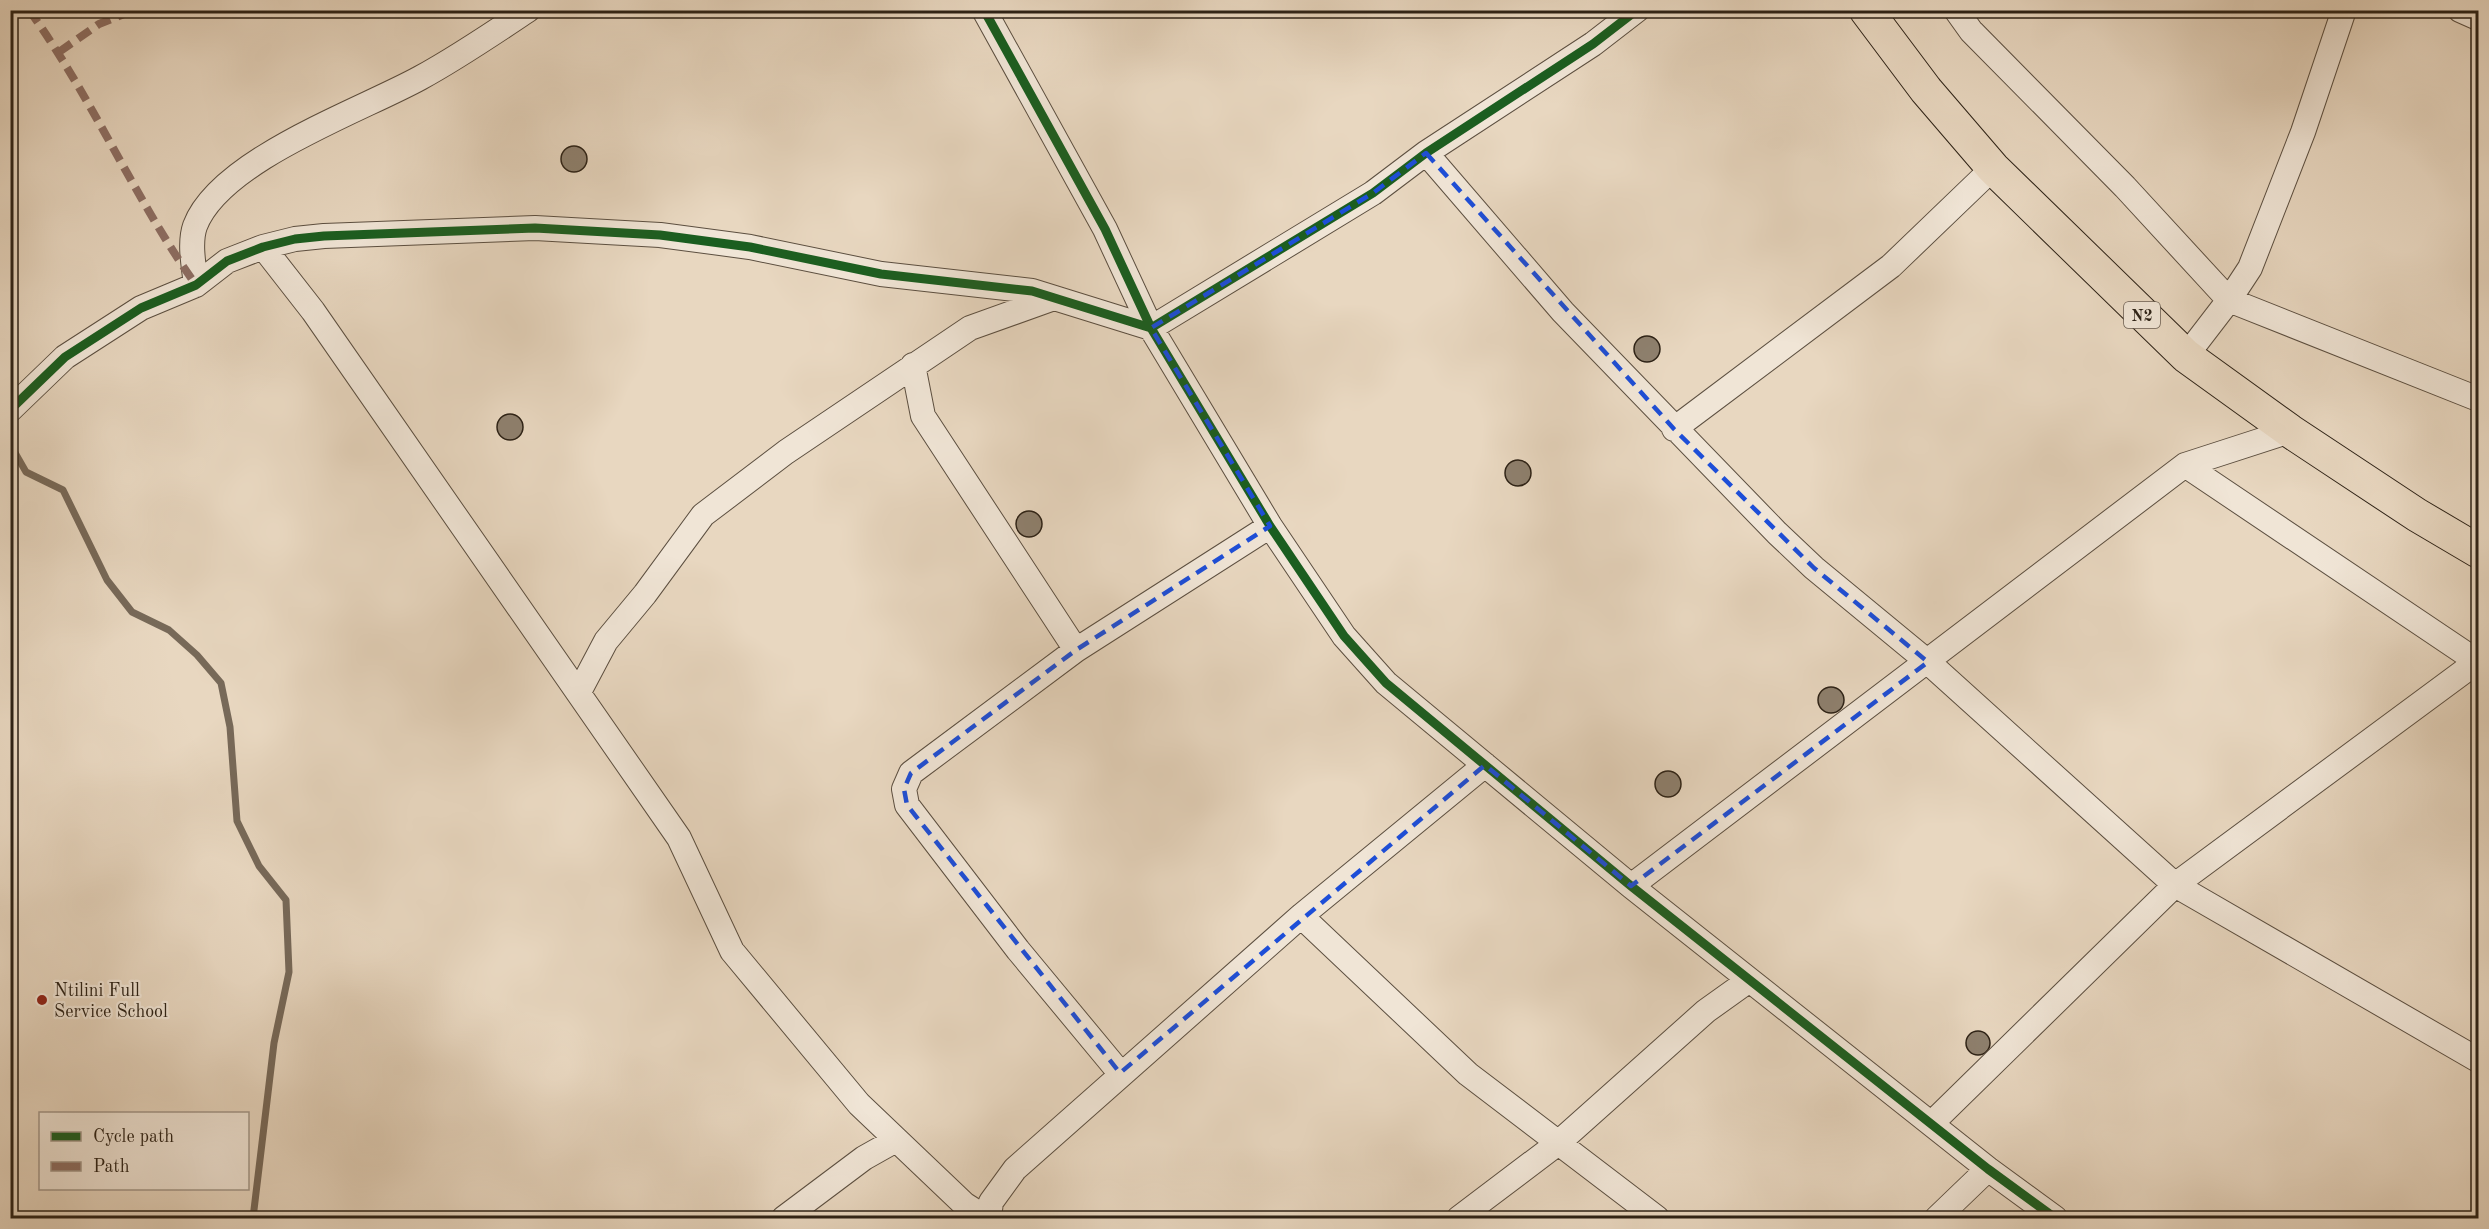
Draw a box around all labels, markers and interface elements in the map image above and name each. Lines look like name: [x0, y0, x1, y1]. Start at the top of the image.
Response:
road number: N2: [2124, 302, 2160, 328]
place label: Ntilini Full Service School: [54, 982, 168, 1021]
marker: Ntilini Full Service School: [35, 993, 49, 1007]
legend: [39, 1112, 249, 1190]
text: Cycle path: [93, 1128, 174, 1146]
text: Path: [93, 1158, 130, 1176]

